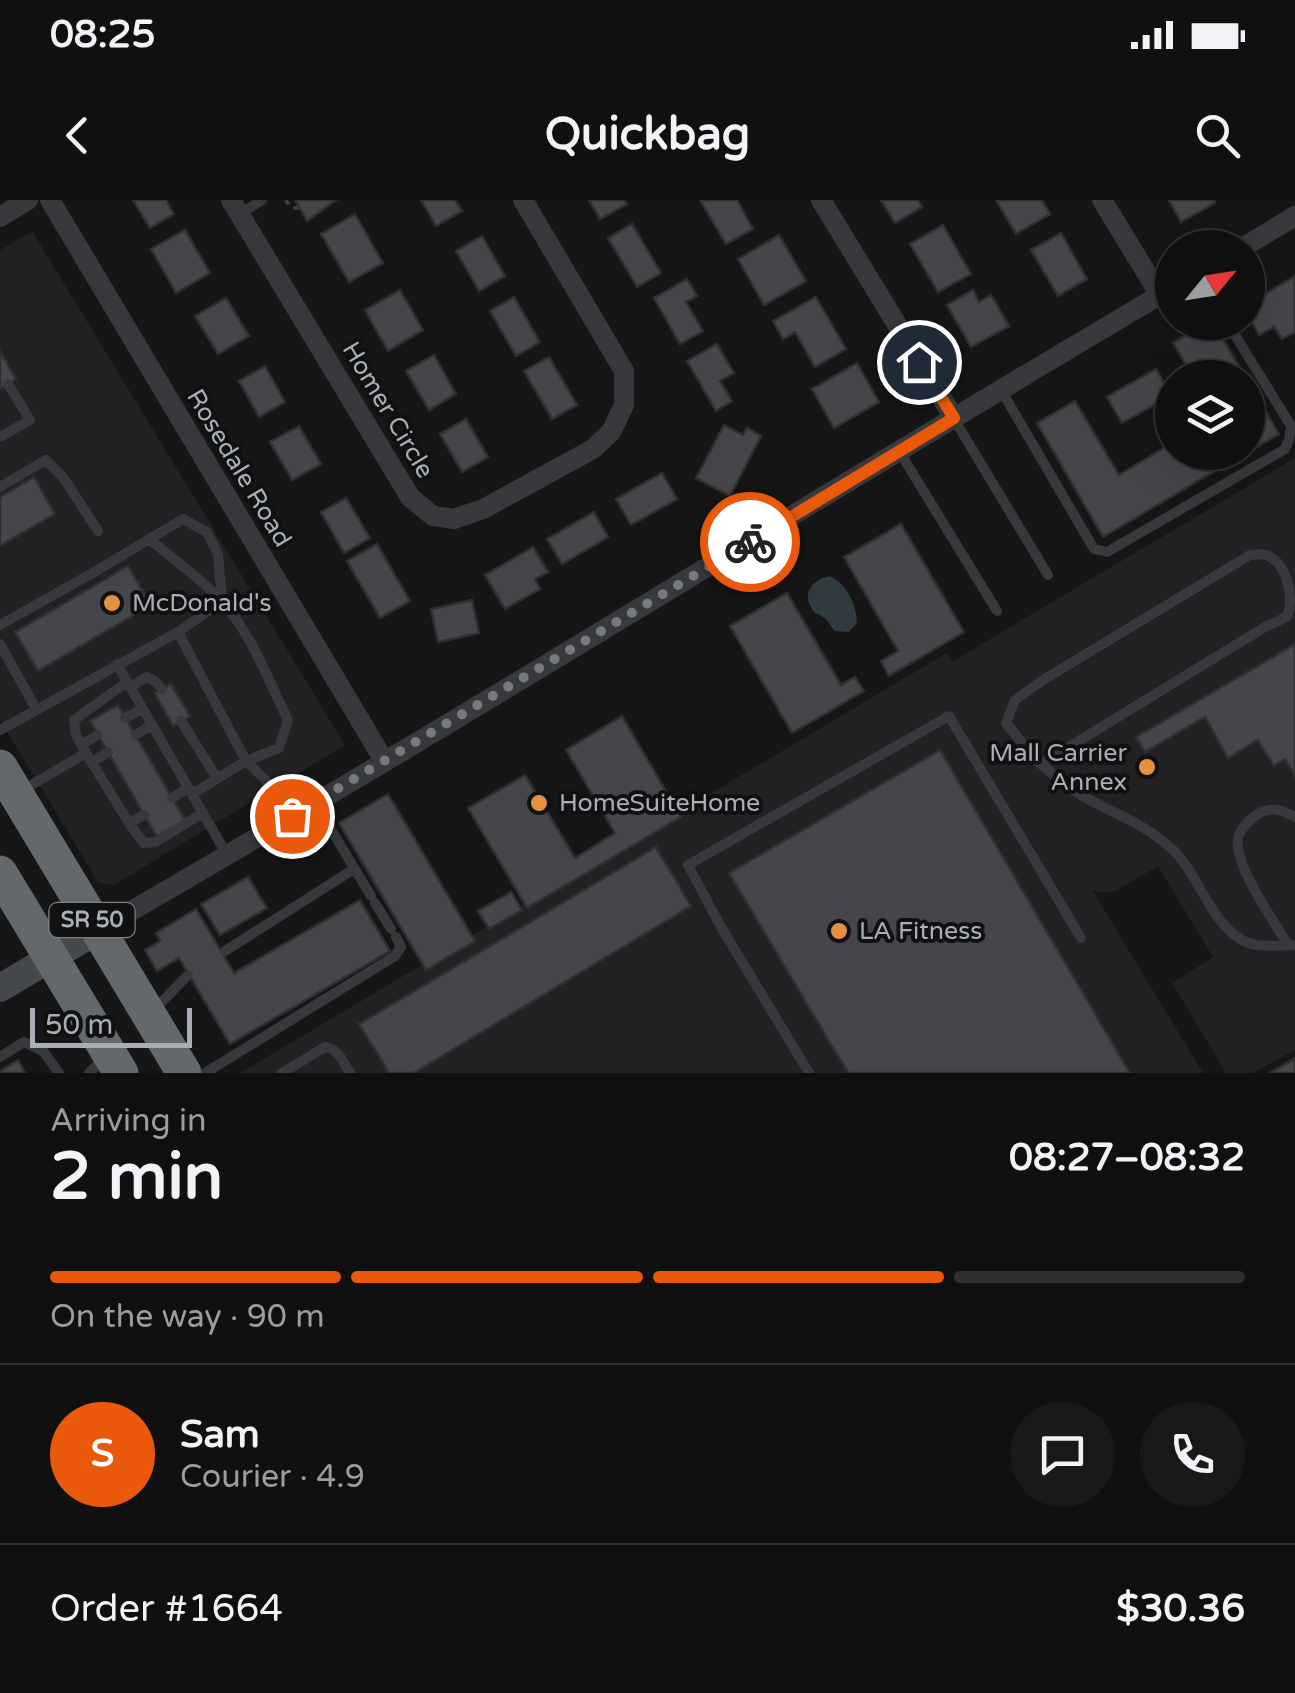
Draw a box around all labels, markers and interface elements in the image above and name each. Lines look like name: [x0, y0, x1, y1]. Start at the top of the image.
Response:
text: 08:25: [50, 12, 155, 58]
icon: back: [50, 108, 105, 163]
text: Quickbag: [545, 108, 750, 162]
icon: search: [1190, 108, 1245, 163]
north arrow: [1155, 230, 1265, 340]
map controls: [1155, 230, 1265, 470]
pin: [877, 320, 962, 405]
icon: home: [892, 335, 947, 390]
street label: Homer Circle: [336, 337, 440, 483]
button: layers: [1155, 360, 1265, 470]
street label: Rosedale Road: [180, 384, 298, 552]
courier: [700, 492, 800, 592]
icon: bike: [723, 515, 778, 570]
place label: McDonald's: [132, 588, 271, 618]
marker: McDonald's: [101, 592, 123, 614]
place label: Mall Carrier Annex: [989, 738, 1127, 797]
marker: Mall Carrier Annex: [1136, 756, 1158, 778]
pin: [250, 774, 335, 859]
place label: HomeSuiteHome: [559, 788, 760, 818]
icon: bag: [265, 789, 320, 844]
marker: HomeSuiteHome: [528, 792, 550, 814]
road number: SR 50: [49, 903, 134, 937]
place label: LA Fitness: [859, 916, 982, 946]
marker: LA Fitness: [828, 920, 850, 942]
scale bar: [30, 1003, 192, 1048]
text: 50 m: [45, 1008, 113, 1042]
text: Arriving in: [50, 1102, 207, 1140]
text: 08:27–08:32: [1009, 1135, 1245, 1181]
text: 2 min: [50, 1138, 223, 1217]
text: On the way · 90 m: [50, 1298, 325, 1336]
button: chat: [1010, 1402, 1115, 1507]
button: phone: [1140, 1402, 1245, 1507]
text: Sam: [180, 1412, 260, 1458]
text: S: [91, 1431, 114, 1477]
text: Courier · 4.9: [180, 1458, 365, 1496]
text: Order #1664: [50, 1586, 283, 1632]
text: $30.36: [1116, 1586, 1245, 1632]

